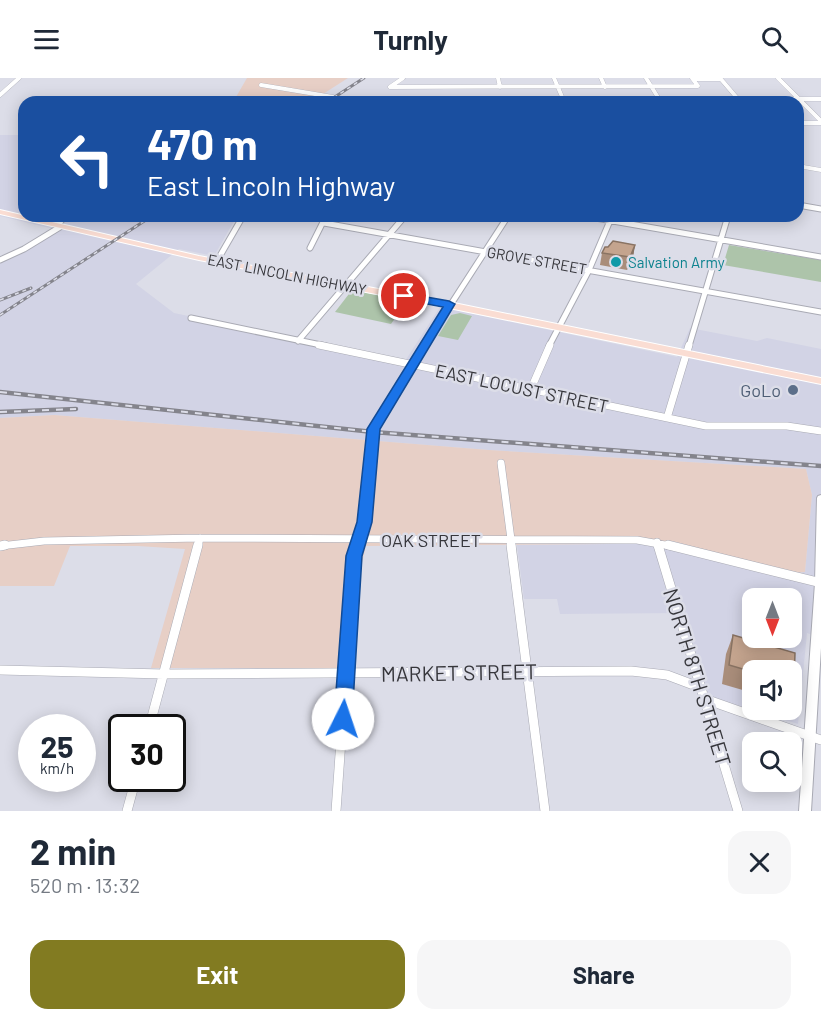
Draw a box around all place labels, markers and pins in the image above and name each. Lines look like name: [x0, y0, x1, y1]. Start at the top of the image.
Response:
place label: Salvation Army: [628, 253, 725, 271]
marker: Salvation Army: [609, 255, 623, 269]
pin: [378, 270, 429, 321]
place label: GoLo: [740, 379, 781, 401]
marker: GoLo: [786, 383, 800, 397]

